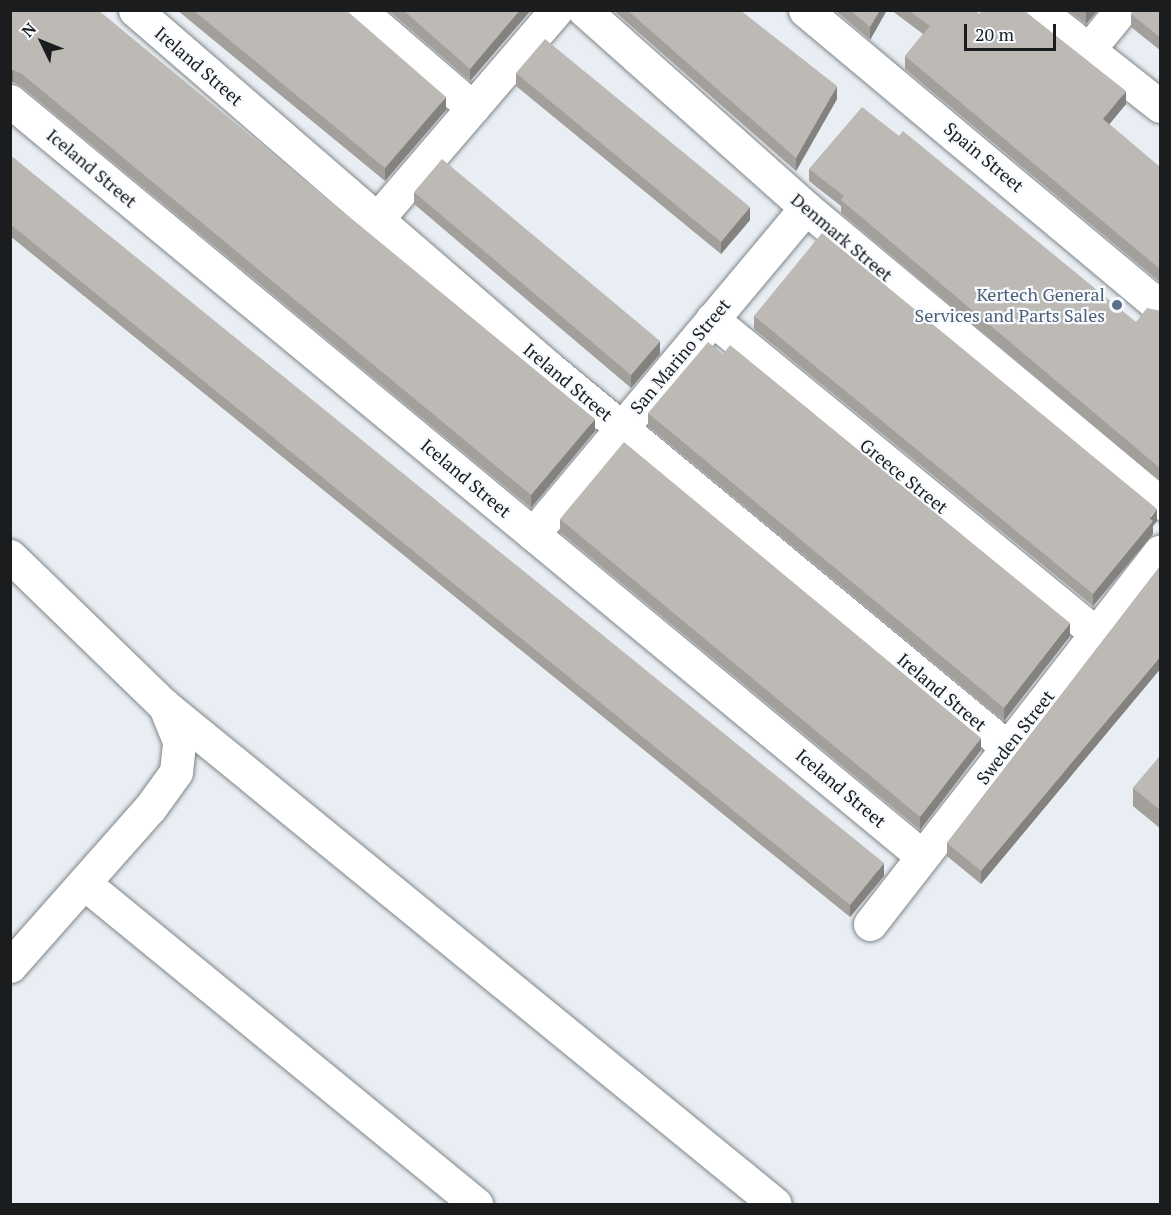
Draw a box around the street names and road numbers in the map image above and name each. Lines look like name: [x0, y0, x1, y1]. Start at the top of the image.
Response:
street label: Ireland Street: [150, 22, 248, 110]
street label: Spain Street: [940, 117, 1028, 197]
street label: Iceland Street: [43, 124, 141, 212]
street label: Denmark Street: [787, 188, 897, 286]
street label: San Marino Street: [625, 294, 735, 418]
street label: Ireland Street: [519, 338, 617, 426]
street label: Iceland Street: [417, 434, 515, 522]
street label: Greece Street: [856, 434, 952, 518]
street label: Ireland Street: [893, 648, 991, 736]
street label: Sweden Street: [971, 686, 1059, 788]
street label: Iceland Street: [792, 744, 890, 832]

